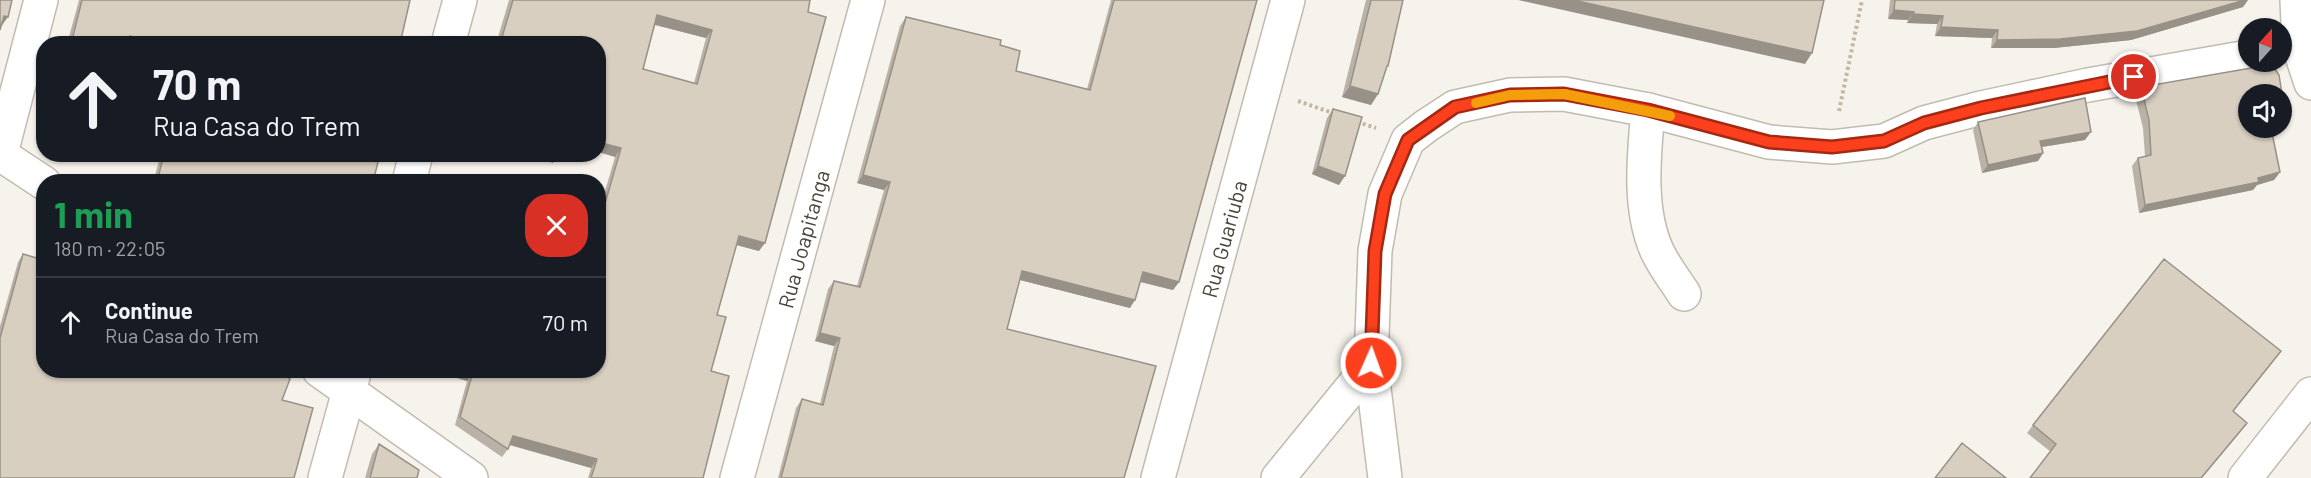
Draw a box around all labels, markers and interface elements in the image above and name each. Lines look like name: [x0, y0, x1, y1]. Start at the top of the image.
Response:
north arrow: [2238, 18, 2292, 72]
map controls: [2238, 18, 2292, 138]
pin: [2108, 51, 2159, 102]
text: 70 m: [153, 58, 241, 108]
icon: ahead: [54, 60, 132, 138]
icon: arrive: [2117, 60, 2150, 93]
button: sound: [2238, 84, 2292, 138]
text: Rua Casa do Trem: [153, 109, 361, 141]
street label: Rua Joapitanga: [772, 167, 833, 311]
street label: Rua Guariuba: [1195, 177, 1251, 300]
text: 1 min: [54, 192, 133, 235]
button: close: [525, 194, 588, 257]
text: 180 m · 22:05: [54, 236, 165, 260]
text: Continue: [105, 297, 193, 323]
icon: ahead: [54, 306, 87, 339]
text: 70 m: [543, 309, 588, 335]
text: Rua Casa do Trem: [105, 323, 259, 347]
position arrow: [1339, 331, 1403, 395]

